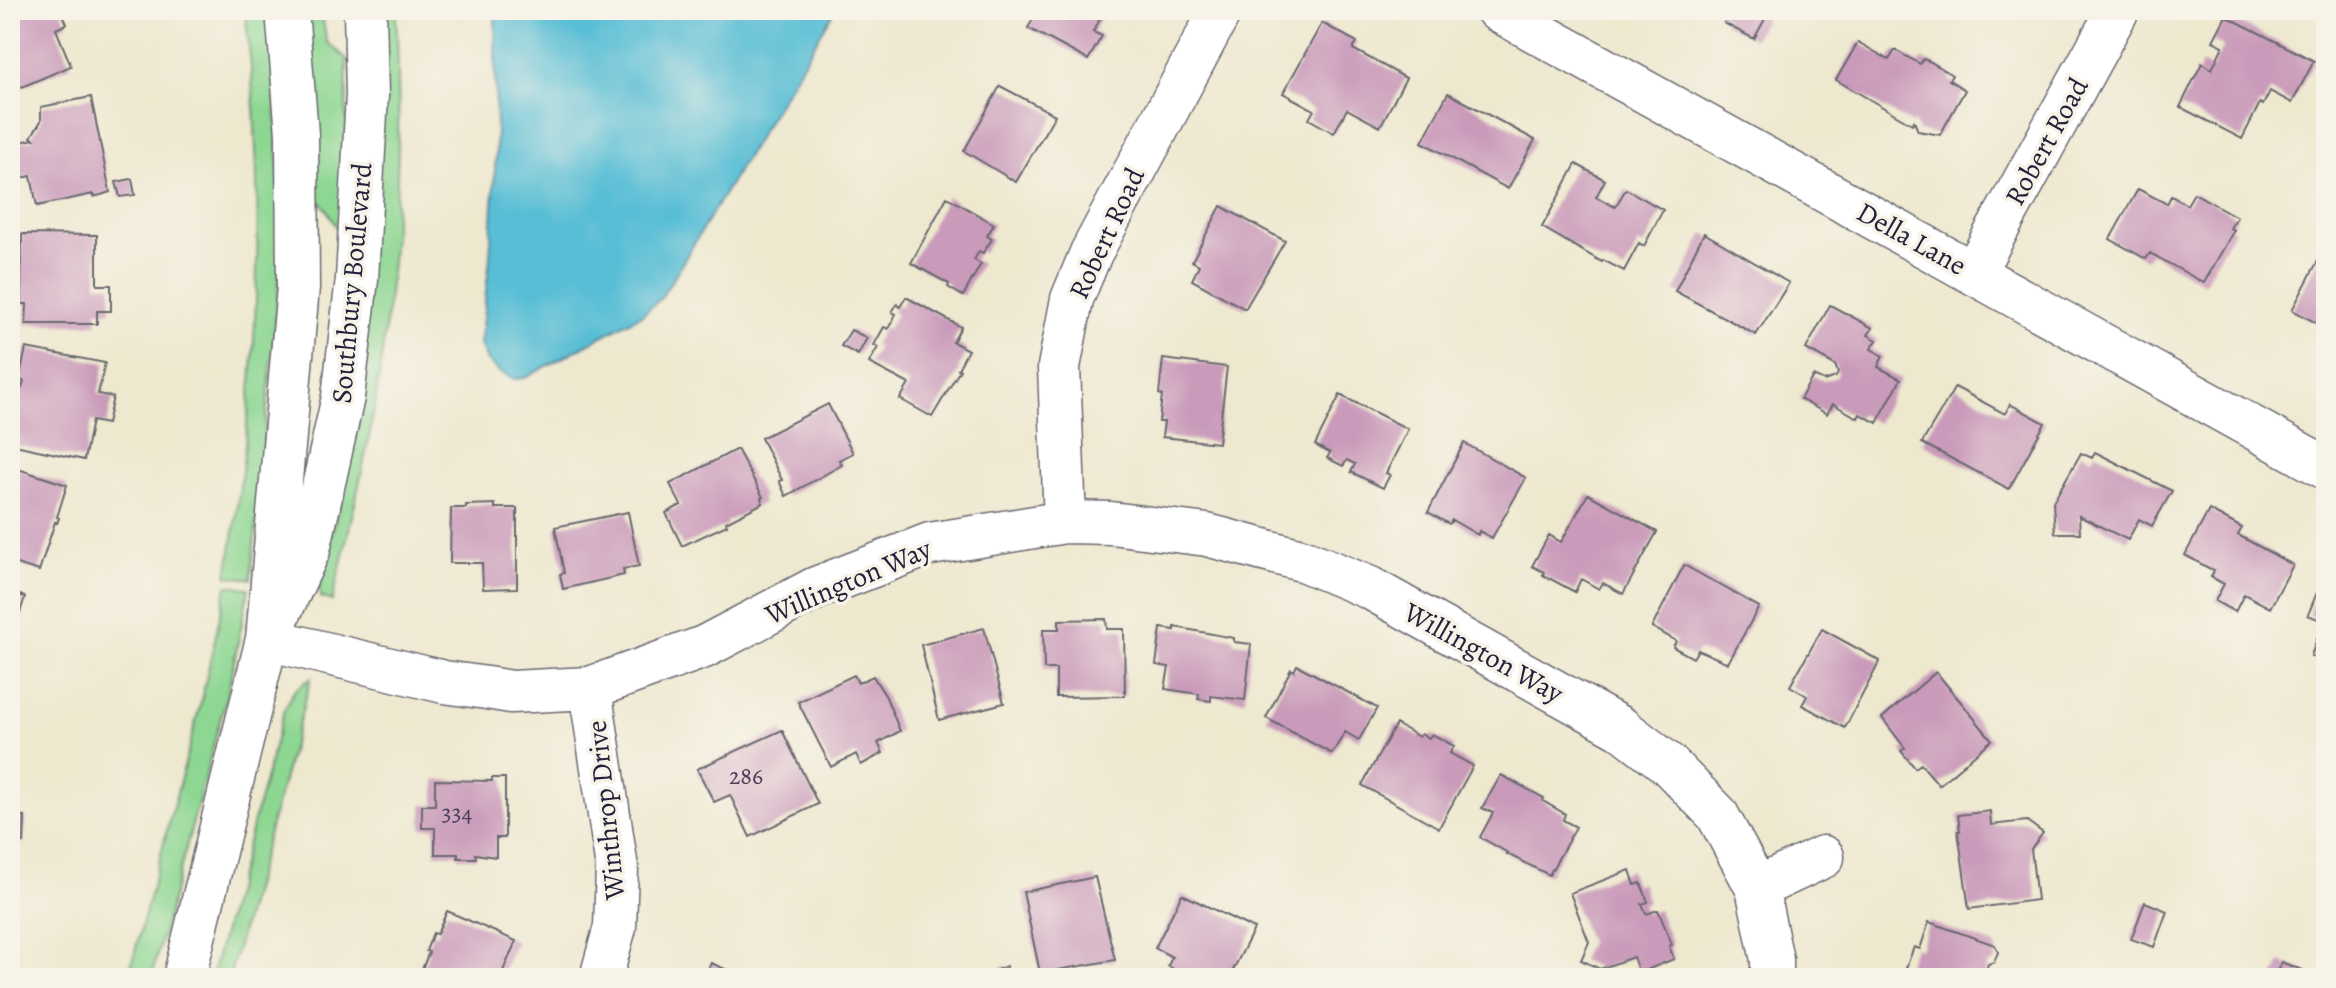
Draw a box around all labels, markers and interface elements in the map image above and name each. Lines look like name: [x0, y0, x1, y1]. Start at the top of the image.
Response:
street label: Robert Road: [1996, 70, 2098, 212]
street label: Southbury Boulevard: [323, 160, 382, 405]
street label: Robert Road: [1060, 161, 1154, 305]
street label: Della Lane: [1850, 193, 1973, 284]
street label: Willington Way: [759, 530, 938, 634]
street label: Willington Way: [1396, 593, 1570, 713]
street label: Winthrop Drive: [578, 718, 634, 902]
house number: 286: [729, 760, 763, 792]
house number: 334: [442, 797, 473, 829]

